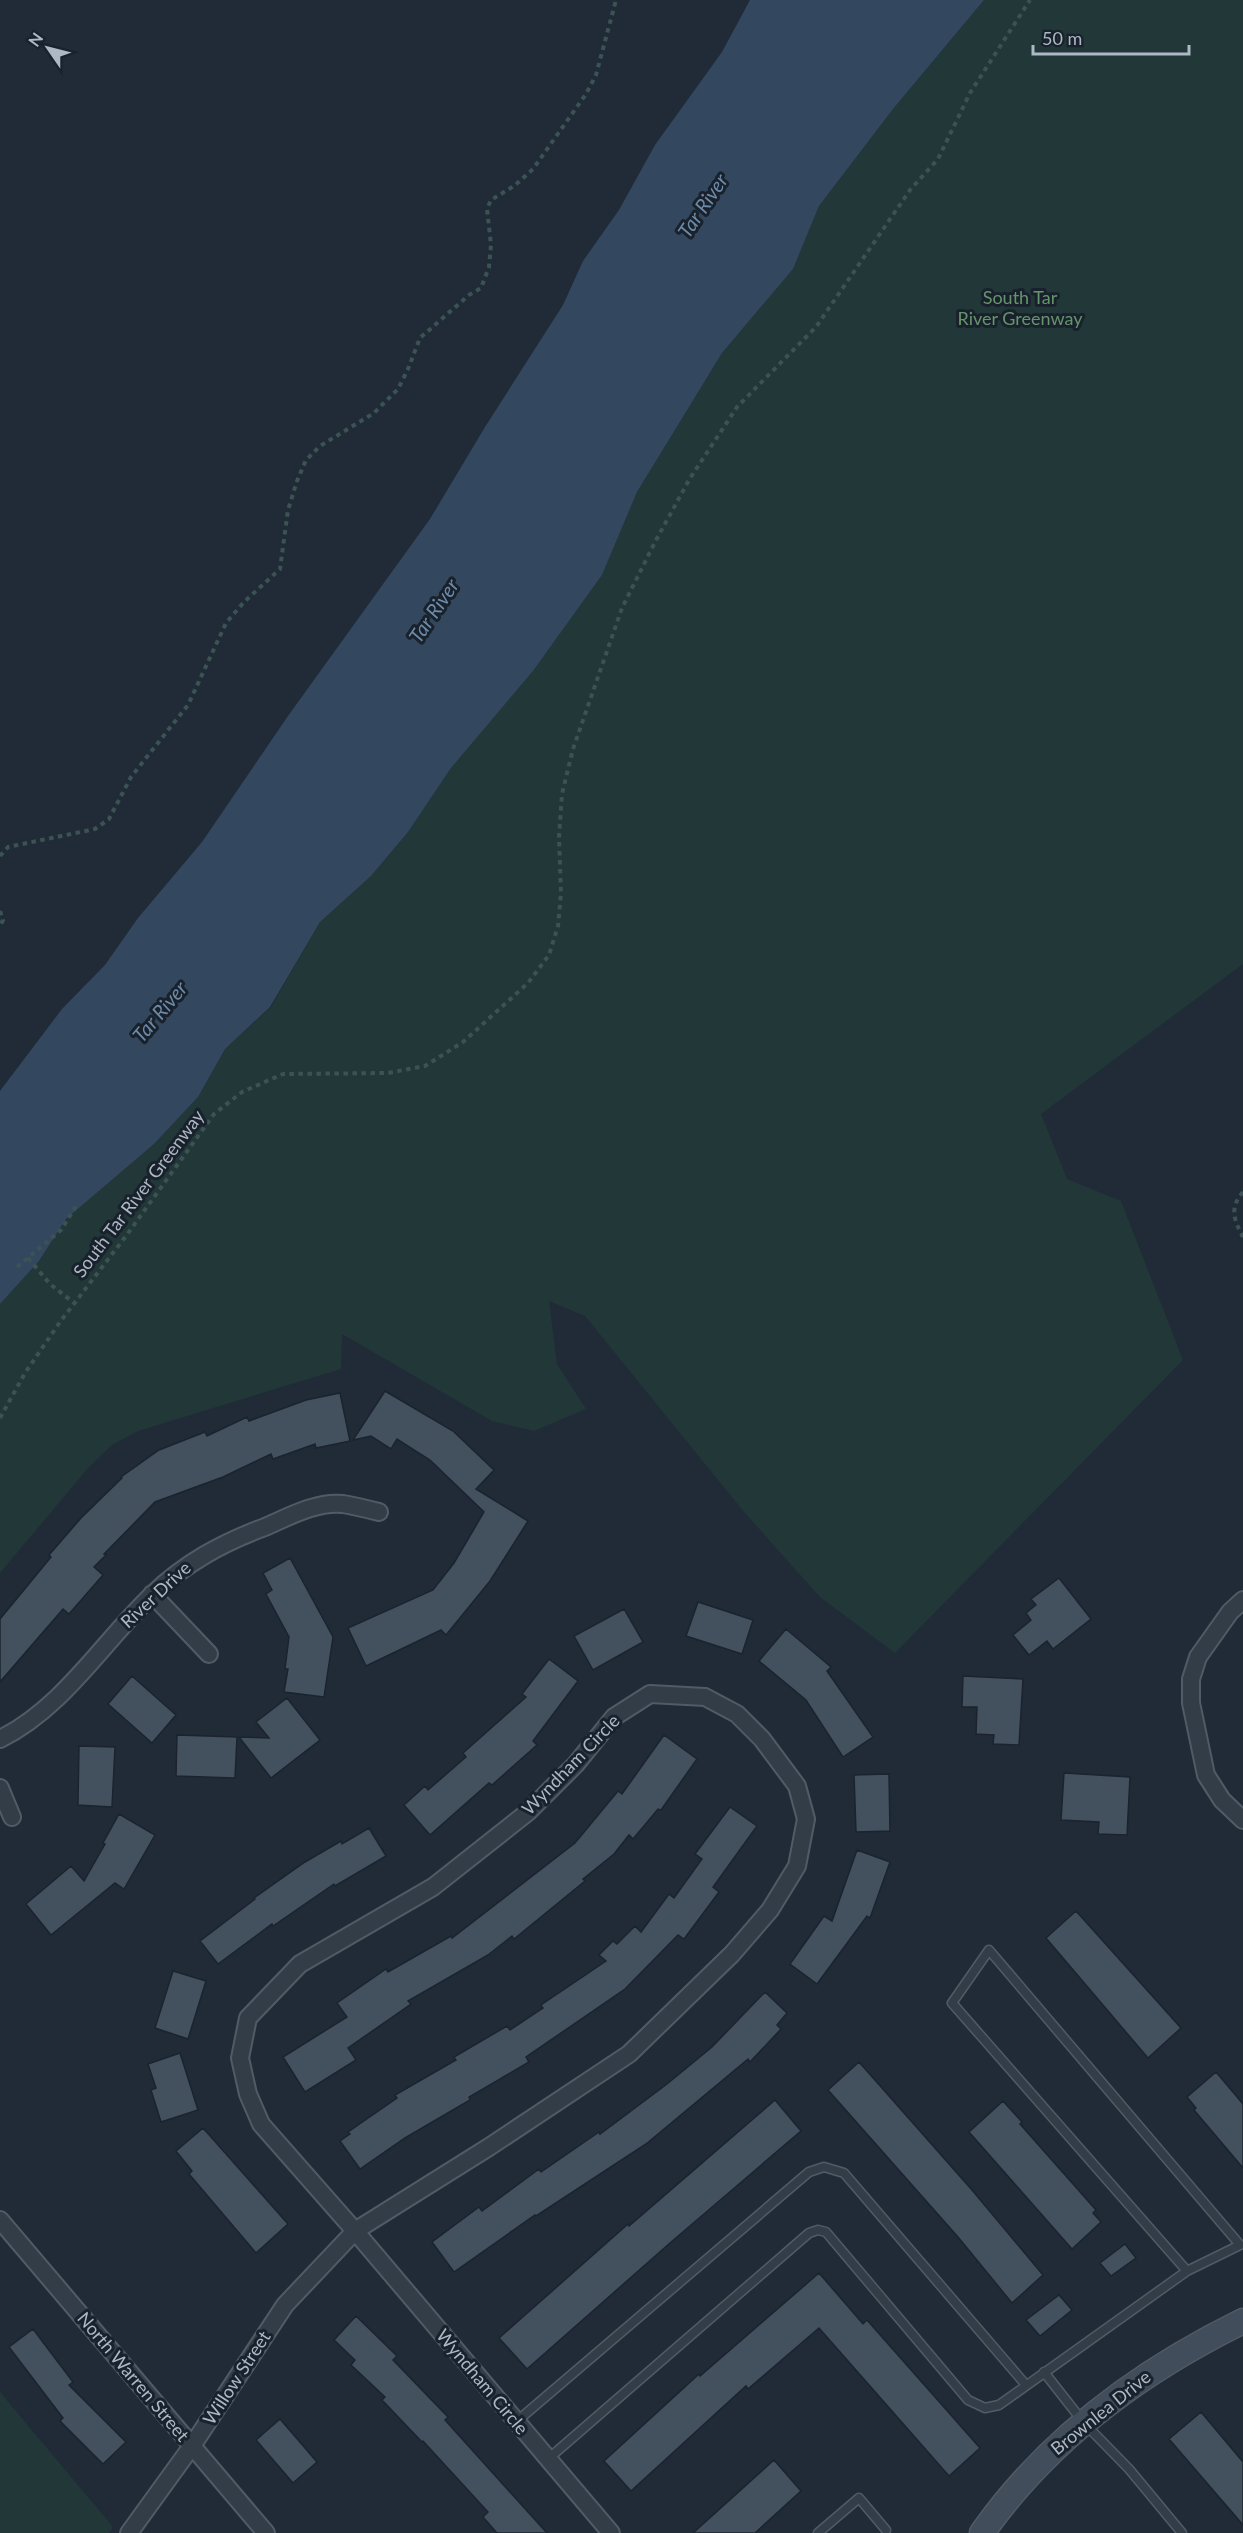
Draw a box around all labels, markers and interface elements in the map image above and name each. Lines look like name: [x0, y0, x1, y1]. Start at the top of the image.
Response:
north arrow: [18, 18, 78, 78]
scale bar: [1033, 18, 1189, 56]
text: 50 m: [1042, 27, 1082, 49]
text: N: [24, 29, 47, 50]
water label: Tar River: [672, 168, 733, 242]
park label: South Tar River Greenway: [957, 286, 1083, 329]
water label: Tar River: [403, 573, 464, 647]
water label: Tar River: [127, 975, 192, 1047]
street label: South Tar River Greenway: [68, 1105, 209, 1281]
street label: River Drive: [116, 1556, 195, 1632]
street label: Wyndham Circle: [517, 1710, 624, 1819]
street label: North Warren Street: [73, 2307, 195, 2446]
street label: Wyndham Circle: [432, 2324, 533, 2439]
street label: Willow Street: [198, 2326, 275, 2428]
street label: Brownlea Drive: [1046, 2365, 1155, 2459]

